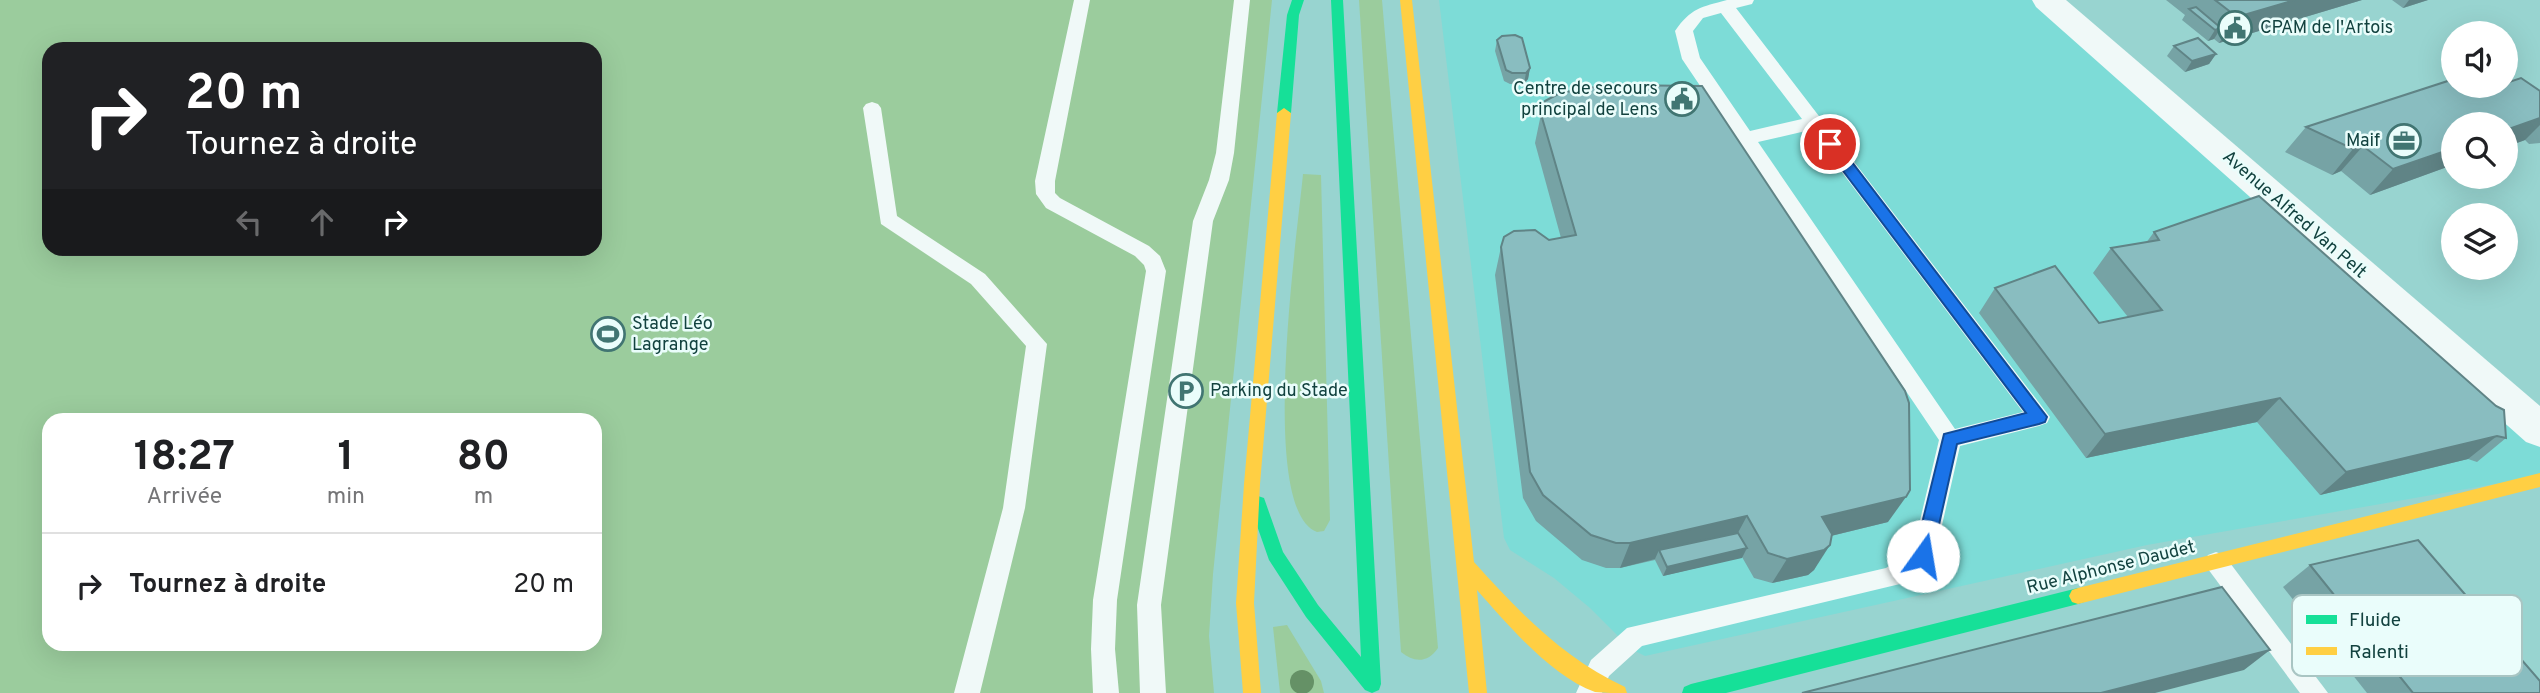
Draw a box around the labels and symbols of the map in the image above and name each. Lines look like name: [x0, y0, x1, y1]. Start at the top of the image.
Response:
public building icon: CPAM de l'Artois: [2216, 9, 2254, 47]
place label: CPAM de l'Artois: [2260, 17, 2393, 40]
place label: Centre de secours principal de Lens: [1513, 78, 1658, 122]
public building icon: Centre de secours principal de Lens: [1663, 80, 1701, 118]
pin: [1800, 114, 1860, 174]
office icon: Maif: [2385, 122, 2423, 160]
place label: Maif: [2346, 130, 2380, 153]
street label: Avenue Alfred Van Pelt: [2217, 146, 2371, 284]
place label: Stade Léo Lagrange: [632, 313, 713, 357]
sports icon: Stade Léo Lagrange: [589, 315, 627, 353]
parking icon: Parking du Stade: [1167, 372, 1205, 410]
place label: Parking du Stade: [1210, 380, 1348, 403]
position arrow: [1886, 519, 1960, 593]
street label: Rue Alphonse Daudet: [2024, 536, 2198, 600]
legend: [2292, 595, 2522, 676]
text: Fluide: [2349, 609, 2401, 633]
text: Ralenti: [2349, 641, 2409, 665]

